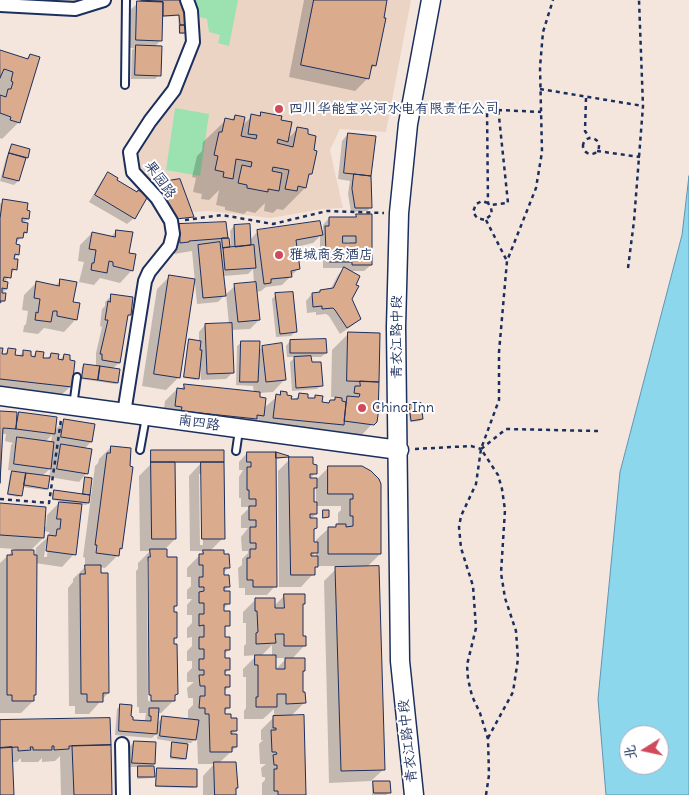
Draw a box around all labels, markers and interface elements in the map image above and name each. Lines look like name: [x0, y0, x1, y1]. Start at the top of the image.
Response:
place label: 四川华能宝兴河水电有限责任公司: [289, 101, 499, 117]
marker: 四川华能宝兴河水电有限责任公司: [273, 103, 285, 115]
street label: 果园路: [141, 158, 179, 202]
place label: 雅城商务酒店: [289, 247, 373, 263]
marker: 雅城商务酒店: [273, 249, 285, 261]
street label: 青衣江路中段: [389, 295, 405, 379]
place label: China Inn: [372, 400, 434, 416]
marker: China Inn: [356, 402, 368, 414]
street label: 南四路: [177, 412, 221, 434]
street label: 青衣江路中段: [395, 698, 421, 784]
north arrow: [619, 725, 669, 775]
text: 北: [620, 744, 640, 761]

